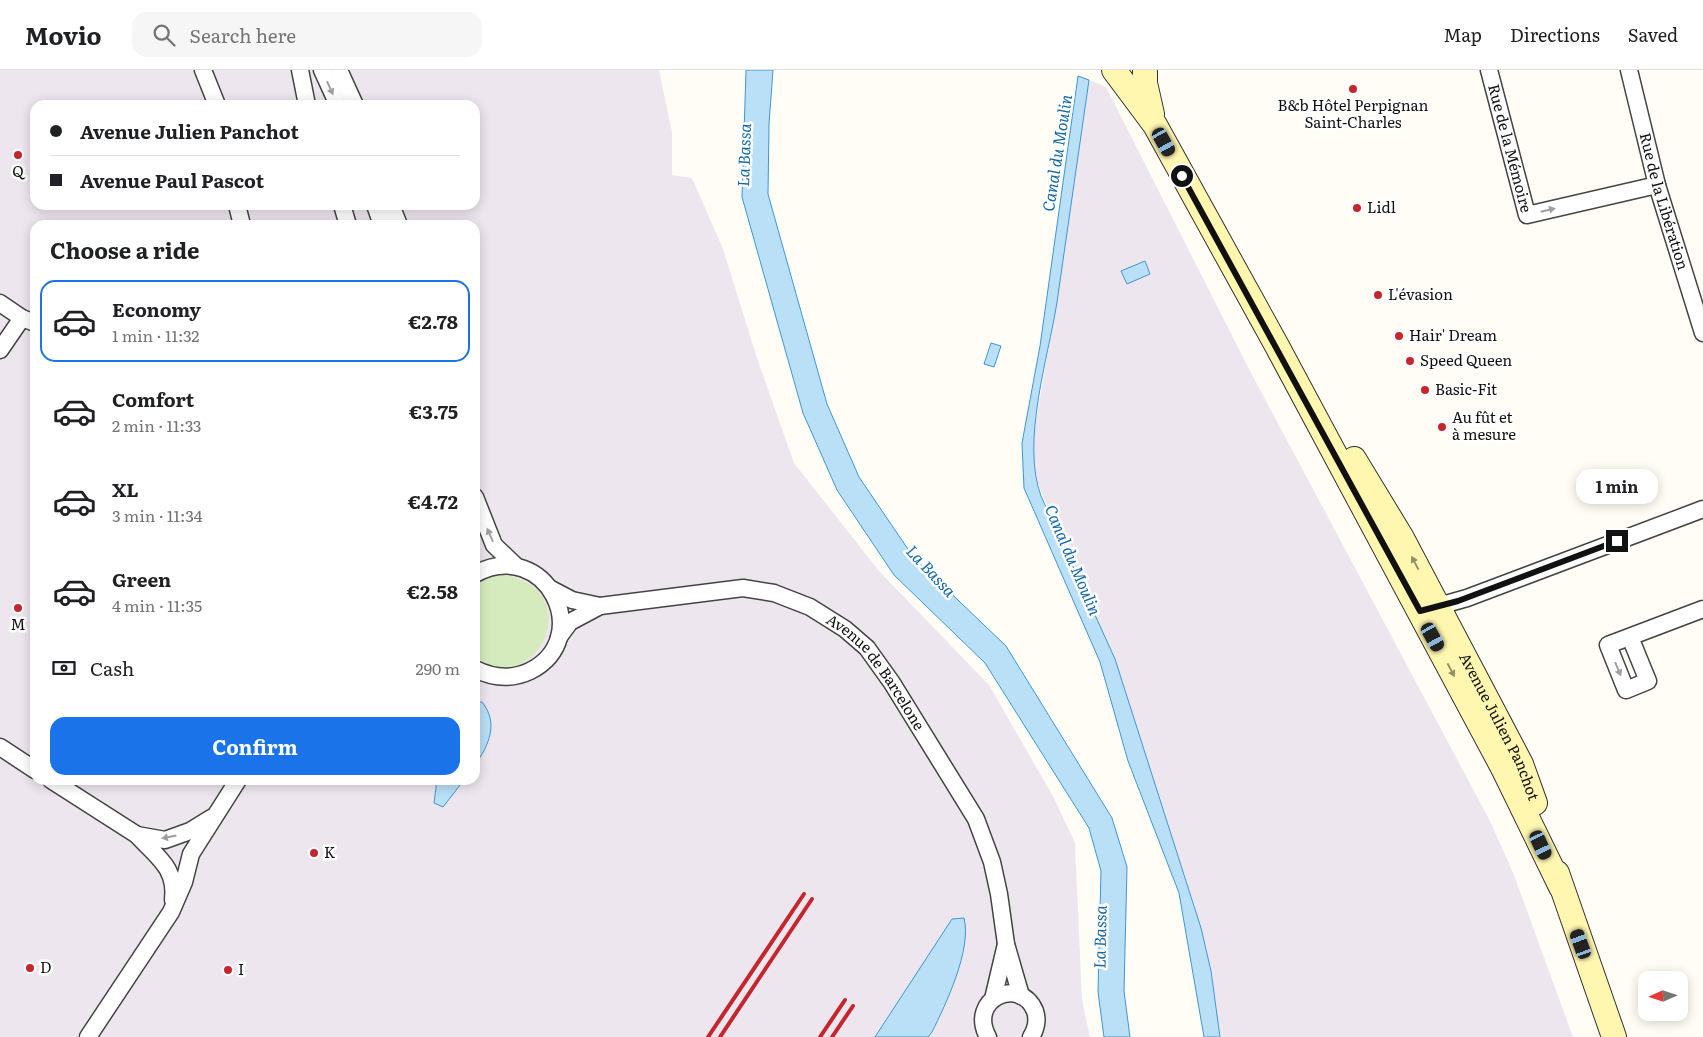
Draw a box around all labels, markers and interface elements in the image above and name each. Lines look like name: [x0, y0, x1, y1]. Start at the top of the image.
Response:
search box: [132, 12, 482, 57]
text: Movio: [25, 17, 102, 52]
icon: search: [150, 21, 178, 49]
text: Search here: [190, 21, 296, 49]
text: Map: [1444, 21, 1482, 48]
text: Directions: [1510, 21, 1600, 48]
text: Saved: [1628, 21, 1678, 48]
one-way arrow: [326, 80, 334, 95]
street label: Rue de la Mémoire: [1483, 81, 1539, 215]
marker: B&b Hôtel Perpignan Saint-Charles: [1347, 83, 1359, 95]
water label: Canal du Moulin: [1035, 92, 1077, 213]
place label: B&b Hôtel Perpignan Saint-Charles: [1278, 93, 1429, 133]
text: Avenue Julien Panchot: [80, 117, 299, 145]
water label: La Bassa: [730, 122, 756, 187]
car: [1150, 125, 1177, 159]
street label: Rue de la Libération: [1635, 130, 1696, 273]
marker: Q: [12, 149, 24, 161]
place label: Q: [12, 159, 26, 182]
route start: [1171, 165, 1193, 187]
text: Avenue Paul Pascot: [80, 166, 264, 194]
place label: Lidl: [1367, 195, 1396, 218]
marker: Lidl: [1351, 202, 1363, 214]
one-way arrow: [1540, 206, 1555, 214]
text: Choose a ride: [50, 233, 199, 266]
place label: L'évasion: [1388, 282, 1453, 305]
marker: L'évasion: [1372, 289, 1384, 301]
text: Economy: [112, 295, 201, 323]
icon: car: [52, 299, 97, 344]
text: €2.78: [408, 307, 458, 335]
text: 1 min · 11:32: [112, 323, 199, 347]
place label: Hair' Dream: [1409, 323, 1497, 346]
marker: Hair' Dream: [1393, 330, 1405, 342]
place label: Speed Queen: [1420, 348, 1512, 371]
marker: Speed Queen: [1404, 355, 1416, 367]
place label: Basic-Fit: [1435, 377, 1497, 400]
marker: Basic-Fit: [1419, 384, 1431, 396]
text: Comfort: [112, 385, 194, 413]
icon: car: [52, 389, 97, 434]
text: €3.75: [409, 397, 458, 425]
place label: Au fût et à mesure: [1452, 405, 1516, 445]
text: 2 min · 11:33: [112, 413, 202, 437]
marker: Au fût et à mesure: [1436, 421, 1448, 433]
callout: 1 min: [1576, 468, 1658, 504]
text: 1 min: [1596, 474, 1638, 498]
text: XL: [112, 475, 139, 503]
icon: car: [52, 479, 97, 524]
text: €4.72: [408, 487, 458, 515]
water label: Canal du Moulin: [1040, 501, 1108, 619]
text: 3 min · 11:34: [112, 503, 203, 527]
one-way arrow: [485, 528, 493, 542]
route end: [1606, 530, 1628, 552]
water label: La Bassa: [901, 539, 963, 602]
one-way arrow: [1411, 556, 1419, 570]
text: Green: [112, 565, 171, 593]
icon: car: [52, 569, 97, 614]
text: €2.58: [407, 577, 458, 605]
text: 4 min · 11:35: [112, 593, 202, 617]
marker: M: [12, 602, 24, 614]
street label: Avenue de Barcelone: [822, 607, 932, 734]
place label: M: [10, 612, 26, 635]
car: [1419, 620, 1446, 654]
street label: Avenue Julien Panchot: [1454, 648, 1546, 804]
icon: cash: [50, 654, 78, 682]
text: Cash: [90, 654, 134, 682]
text: 290 m: [416, 656, 460, 680]
one-way arrow: [1614, 662, 1622, 676]
one-way arrow: [1447, 663, 1455, 677]
button: Confirm: [50, 717, 460, 775]
car: [1527, 828, 1554, 862]
one-way arrow: [161, 833, 177, 841]
place label: K: [324, 840, 336, 863]
marker: K: [308, 847, 320, 859]
water label: La Bassa: [1086, 904, 1112, 969]
car: [1568, 927, 1593, 961]
place label: D: [40, 955, 51, 978]
place label: I: [238, 957, 244, 980]
marker: D: [24, 962, 36, 974]
marker: I: [222, 964, 234, 976]
north arrow: [1638, 971, 1688, 1021]
map controls: [1638, 971, 1688, 1021]

